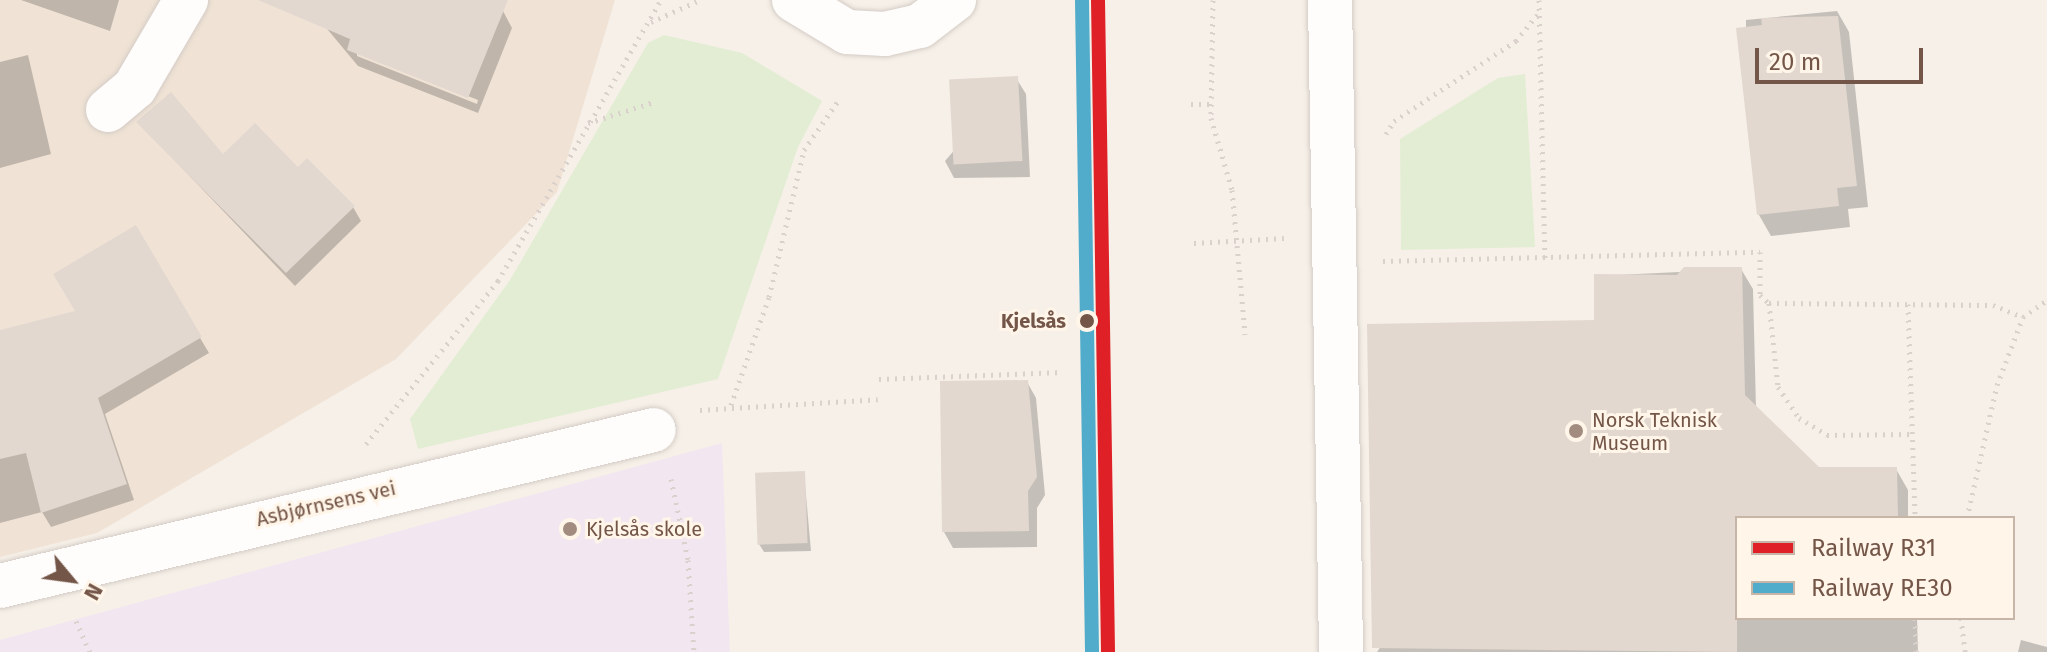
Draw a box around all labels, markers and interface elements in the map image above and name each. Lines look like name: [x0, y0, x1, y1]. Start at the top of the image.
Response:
scale bar: [1759, 32, 1927, 82]
text: 20 m: [1769, 48, 1821, 76]
marker: Kjelsås: [1073, 307, 1101, 335]
place label: Kjelsås: [1001, 309, 1066, 333]
place label: Norsk Teknisk Museum: [1592, 408, 1717, 455]
marker: Norsk Teknisk Museum: [1567, 422, 1585, 440]
street label: Asbjørnsens vei: [254, 476, 398, 532]
legend: [1735, 516, 2015, 620]
place label: Kjelsås skole: [586, 517, 702, 541]
marker: Kjelsås skole: [561, 520, 579, 538]
text: Railway R31: [1811, 534, 1936, 562]
north arrow: [32, 540, 112, 620]
text: Railway RE30: [1811, 574, 1953, 602]
text: N: [78, 579, 109, 605]

